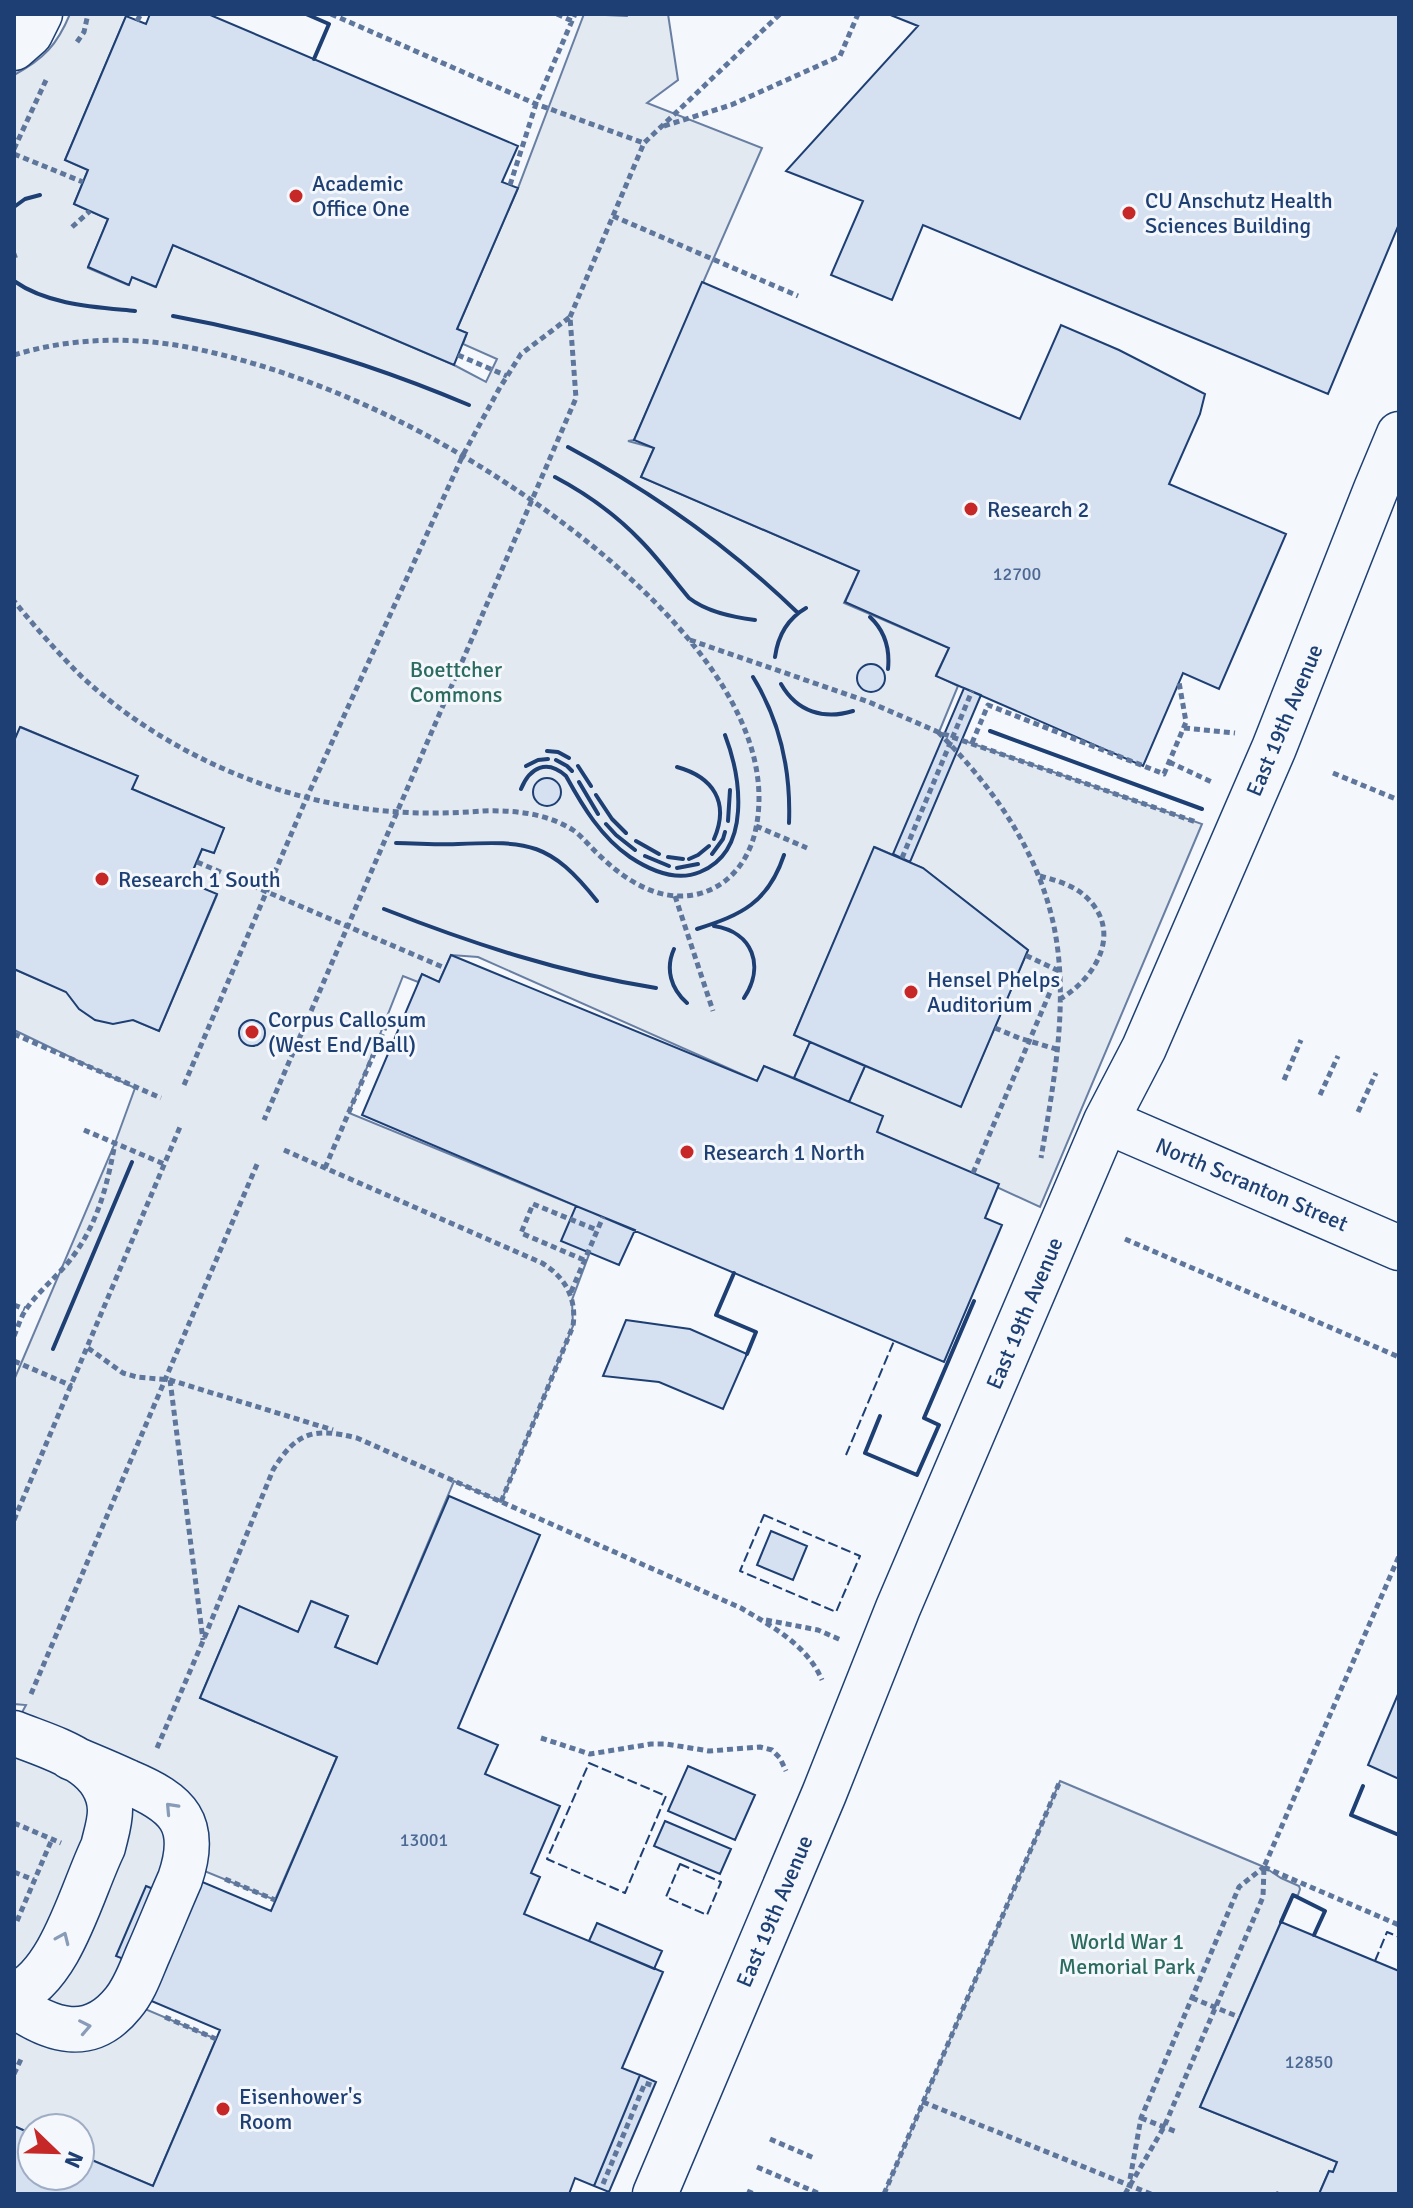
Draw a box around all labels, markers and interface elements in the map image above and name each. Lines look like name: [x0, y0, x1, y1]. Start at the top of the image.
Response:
place label: Academic Office One: [312, 170, 410, 222]
marker: Academic Office One: [287, 187, 305, 205]
place label: CU Anschutz Health Sciences Building: [1145, 187, 1333, 239]
marker: CU Anschutz Health Sciences Building: [1120, 204, 1138, 222]
place label: Research 2: [987, 496, 1089, 523]
marker: Research 2: [962, 500, 980, 518]
house number: 12700: [993, 563, 1041, 585]
street label: East 19th Avenue: [1240, 640, 1329, 800]
park label: Boettcher Commons: [410, 656, 502, 708]
place label: Research 1 South: [118, 866, 281, 893]
marker: Research 1 South: [93, 870, 111, 888]
place label: Hensel Phelps Auditorium: [927, 966, 1060, 1018]
marker: Hensel Phelps Auditorium: [902, 983, 920, 1001]
place label: Corpus Callosum (West End/Ball): [268, 1006, 426, 1058]
marker: Corpus Callosum (West End/Ball): [243, 1023, 261, 1041]
street label: North Scranton Street: [1152, 1132, 1352, 1237]
place label: Research 1 North: [703, 1139, 865, 1166]
marker: Research 1 North: [678, 1143, 696, 1161]
street label: East 19th Avenue: [980, 1233, 1069, 1393]
one-way arrow: [165, 1803, 180, 1817]
house number: 13001: [400, 1829, 448, 1851]
street label: East 19th Avenue: [730, 1831, 819, 1991]
park label: World War 1 Memorial Park: [1059, 1928, 1195, 1980]
one-way arrow: [54, 1932, 70, 1946]
one-way arrow: [79, 2020, 92, 2037]
house number: 12850: [1285, 2051, 1333, 2073]
place label: Eisenhower's Room: [239, 2083, 362, 2135]
marker: Eisenhower's Room: [214, 2100, 232, 2118]
north arrow: [16, 2112, 96, 2192]
text: N: [59, 2147, 89, 2172]

